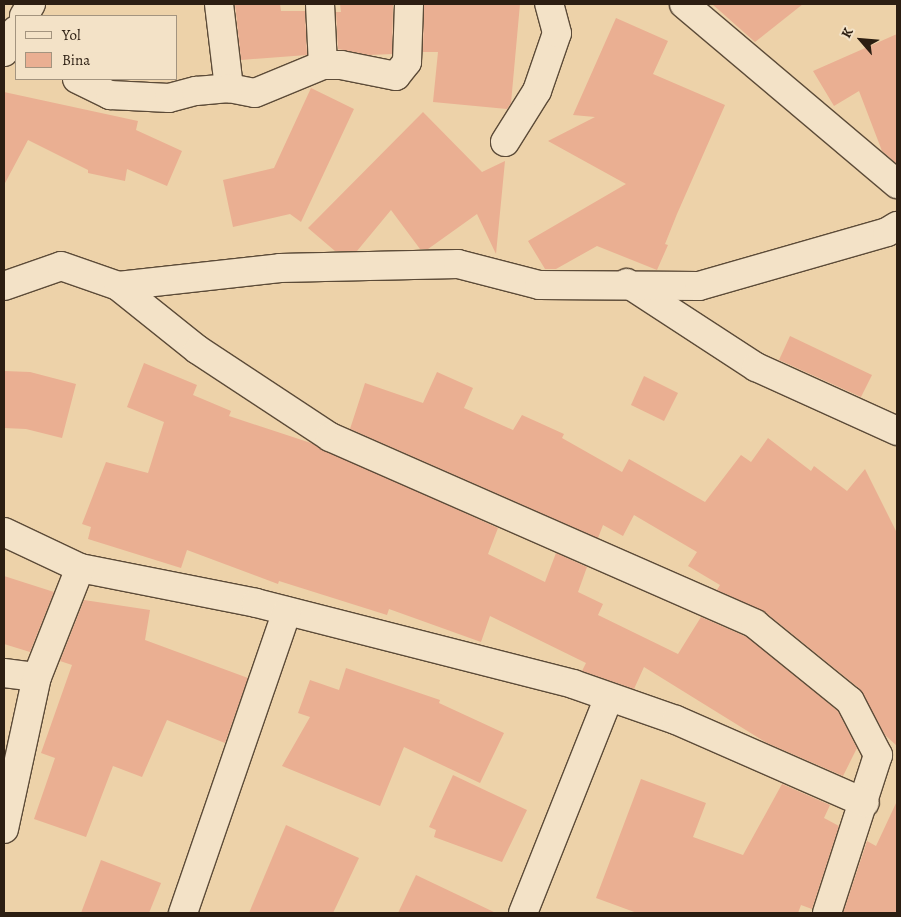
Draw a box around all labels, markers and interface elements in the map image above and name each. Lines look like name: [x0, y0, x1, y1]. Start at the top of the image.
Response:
legend: [15, 15, 178, 80]
north arrow: [836, 15, 886, 65]
text: Yol: [62, 25, 81, 45]
text: K: [837, 25, 858, 41]
text: Bina: [62, 50, 90, 70]

